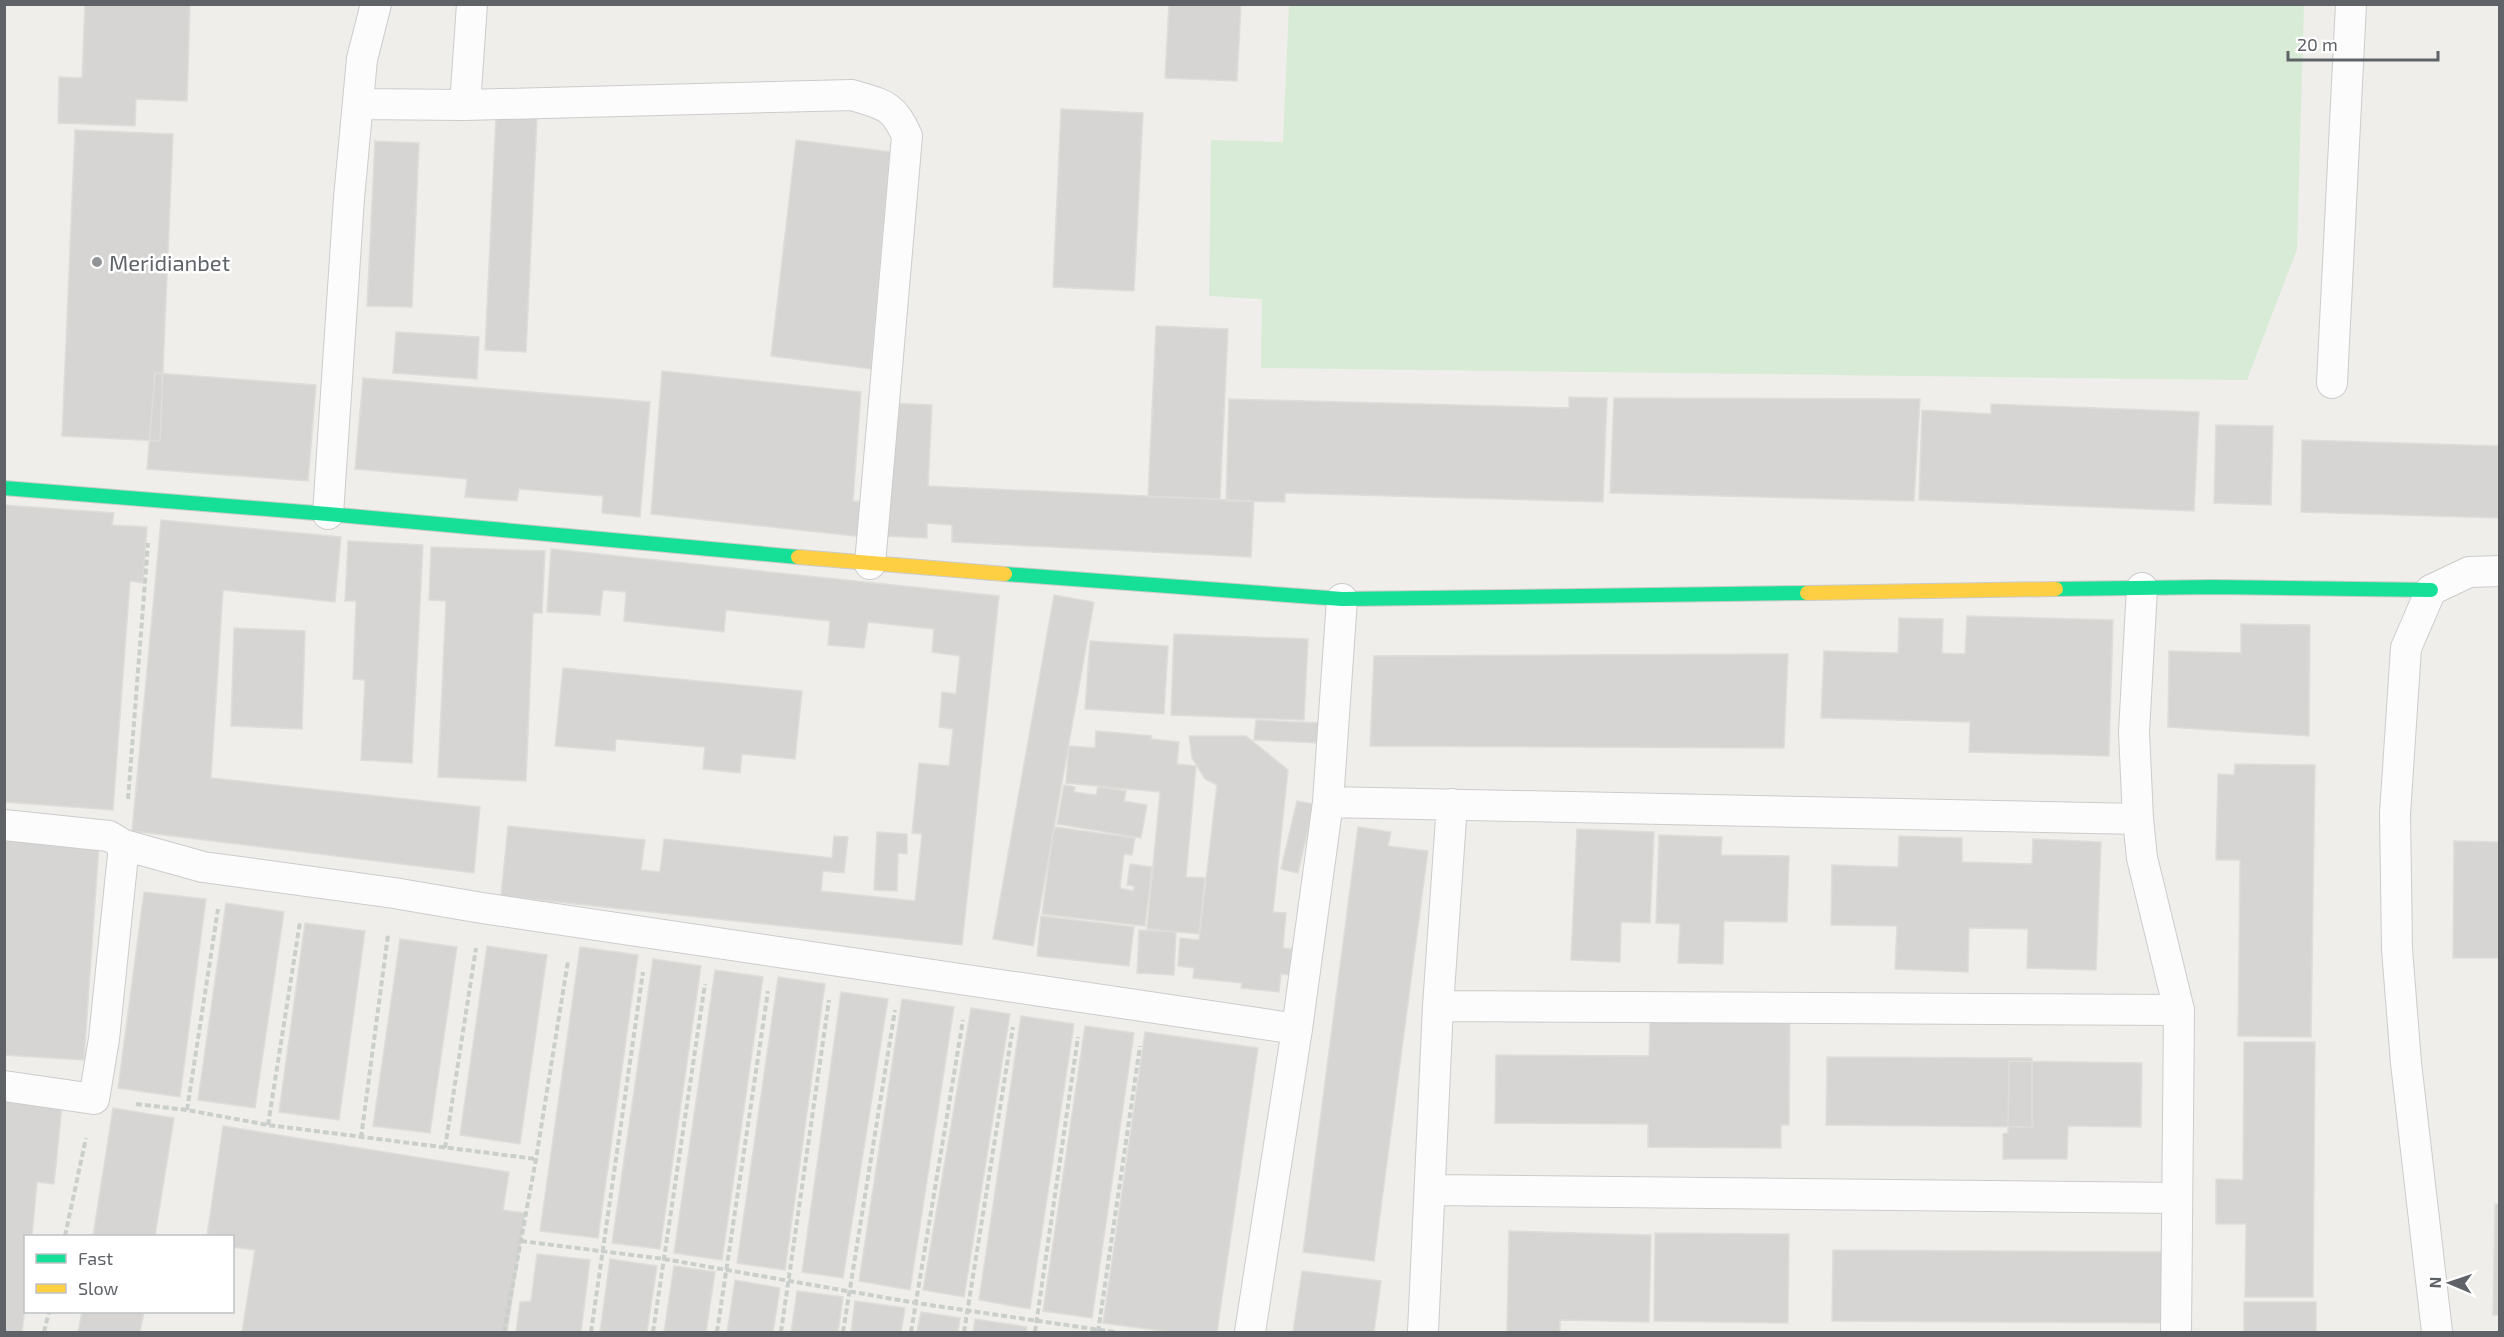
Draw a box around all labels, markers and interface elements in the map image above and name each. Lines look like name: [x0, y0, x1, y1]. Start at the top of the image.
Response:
scale bar: [2288, 24, 2438, 62]
text: 20 m: [2297, 33, 2338, 55]
place label: Meridianbet: [109, 249, 230, 275]
marker: Meridianbet: [90, 255, 104, 269]
legend: [24, 1235, 234, 1313]
text: Fast: [78, 1247, 113, 1269]
north arrow: [2420, 1253, 2480, 1313]
text: N: [2425, 1276, 2444, 1289]
text: Slow: [78, 1277, 119, 1299]

